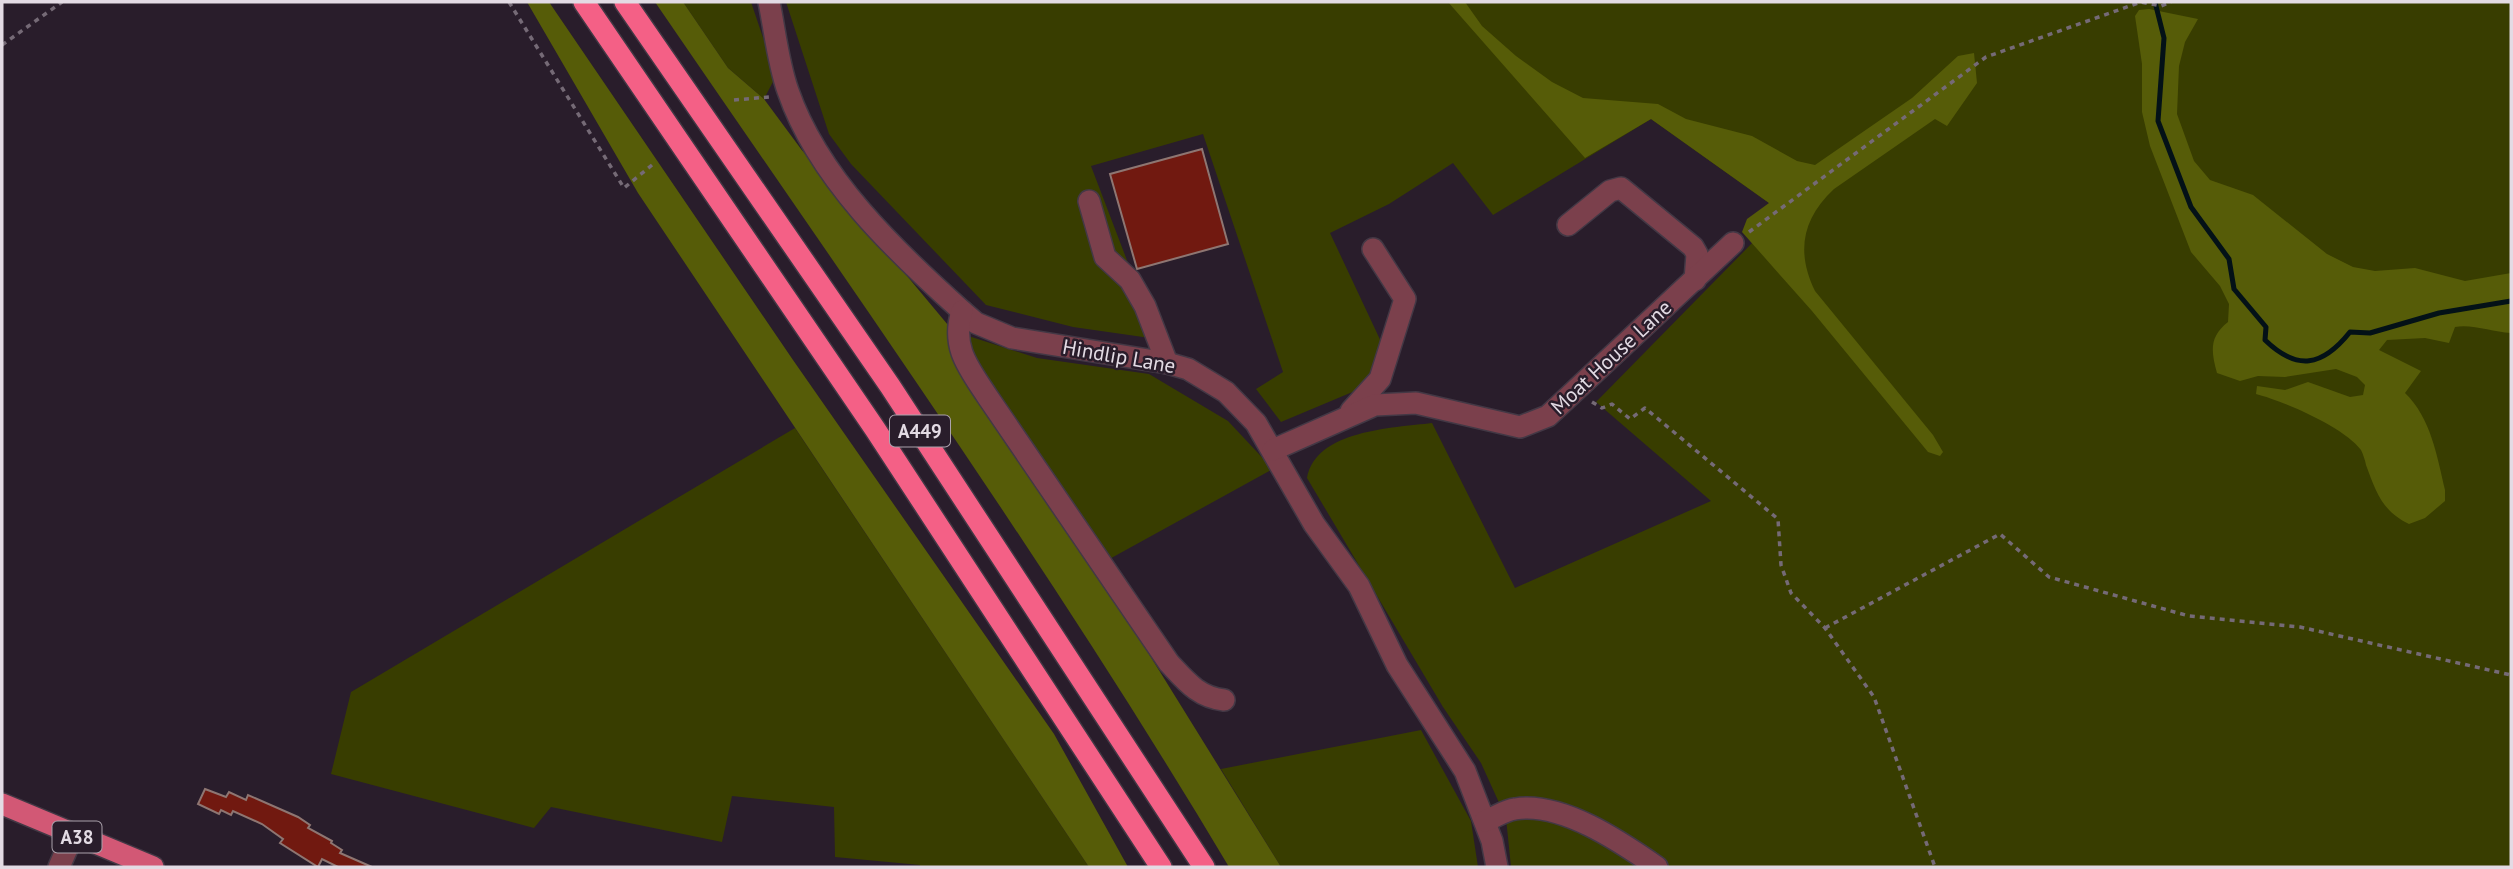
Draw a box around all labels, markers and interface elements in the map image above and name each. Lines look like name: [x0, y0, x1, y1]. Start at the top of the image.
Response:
street label: Moat House Lane: [1545, 294, 1677, 420]
street label: Hindlip Lane: [1060, 333, 1178, 379]
road number: A449: [890, 416, 950, 446]
road number: A38: [52, 822, 102, 852]

